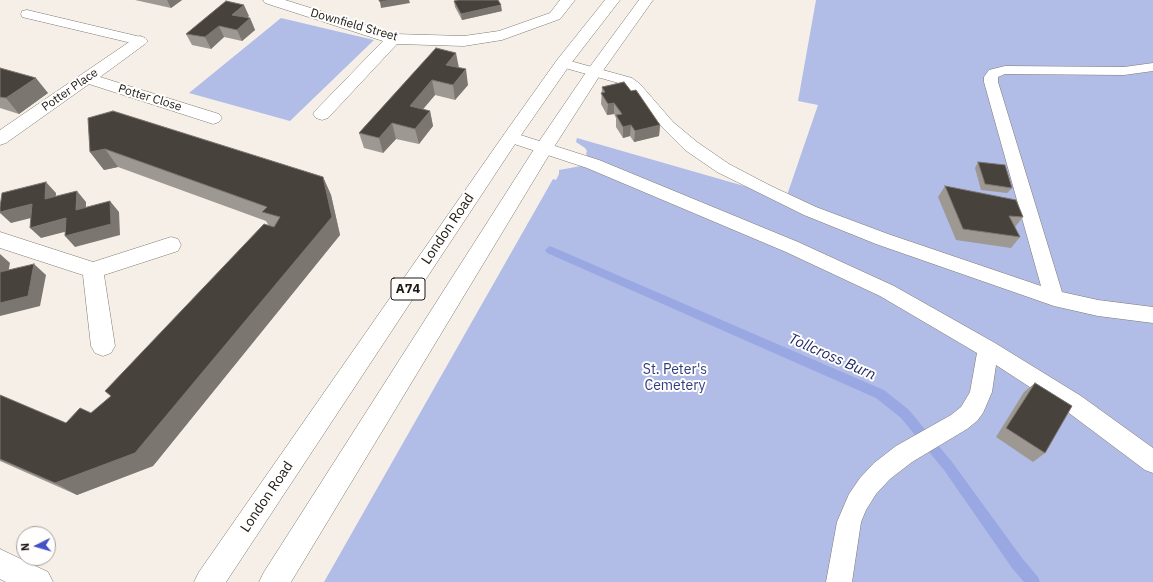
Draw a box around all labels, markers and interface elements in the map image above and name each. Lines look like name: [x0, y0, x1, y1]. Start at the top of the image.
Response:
street label: Downfield Street: [309, 6, 399, 44]
street label: Potter Place: [39, 65, 101, 115]
street label: Potter Close: [116, 82, 184, 114]
street label: London Road: [418, 190, 478, 268]
road number: A74: [391, 278, 425, 300]
water label: Tollcross Burn: [786, 330, 878, 384]
park label: St. Peter's Cemetery: [643, 362, 707, 394]
street label: London Road: [237, 458, 297, 536]
north arrow: [16, 526, 56, 566]
text: N: [18, 542, 32, 552]

